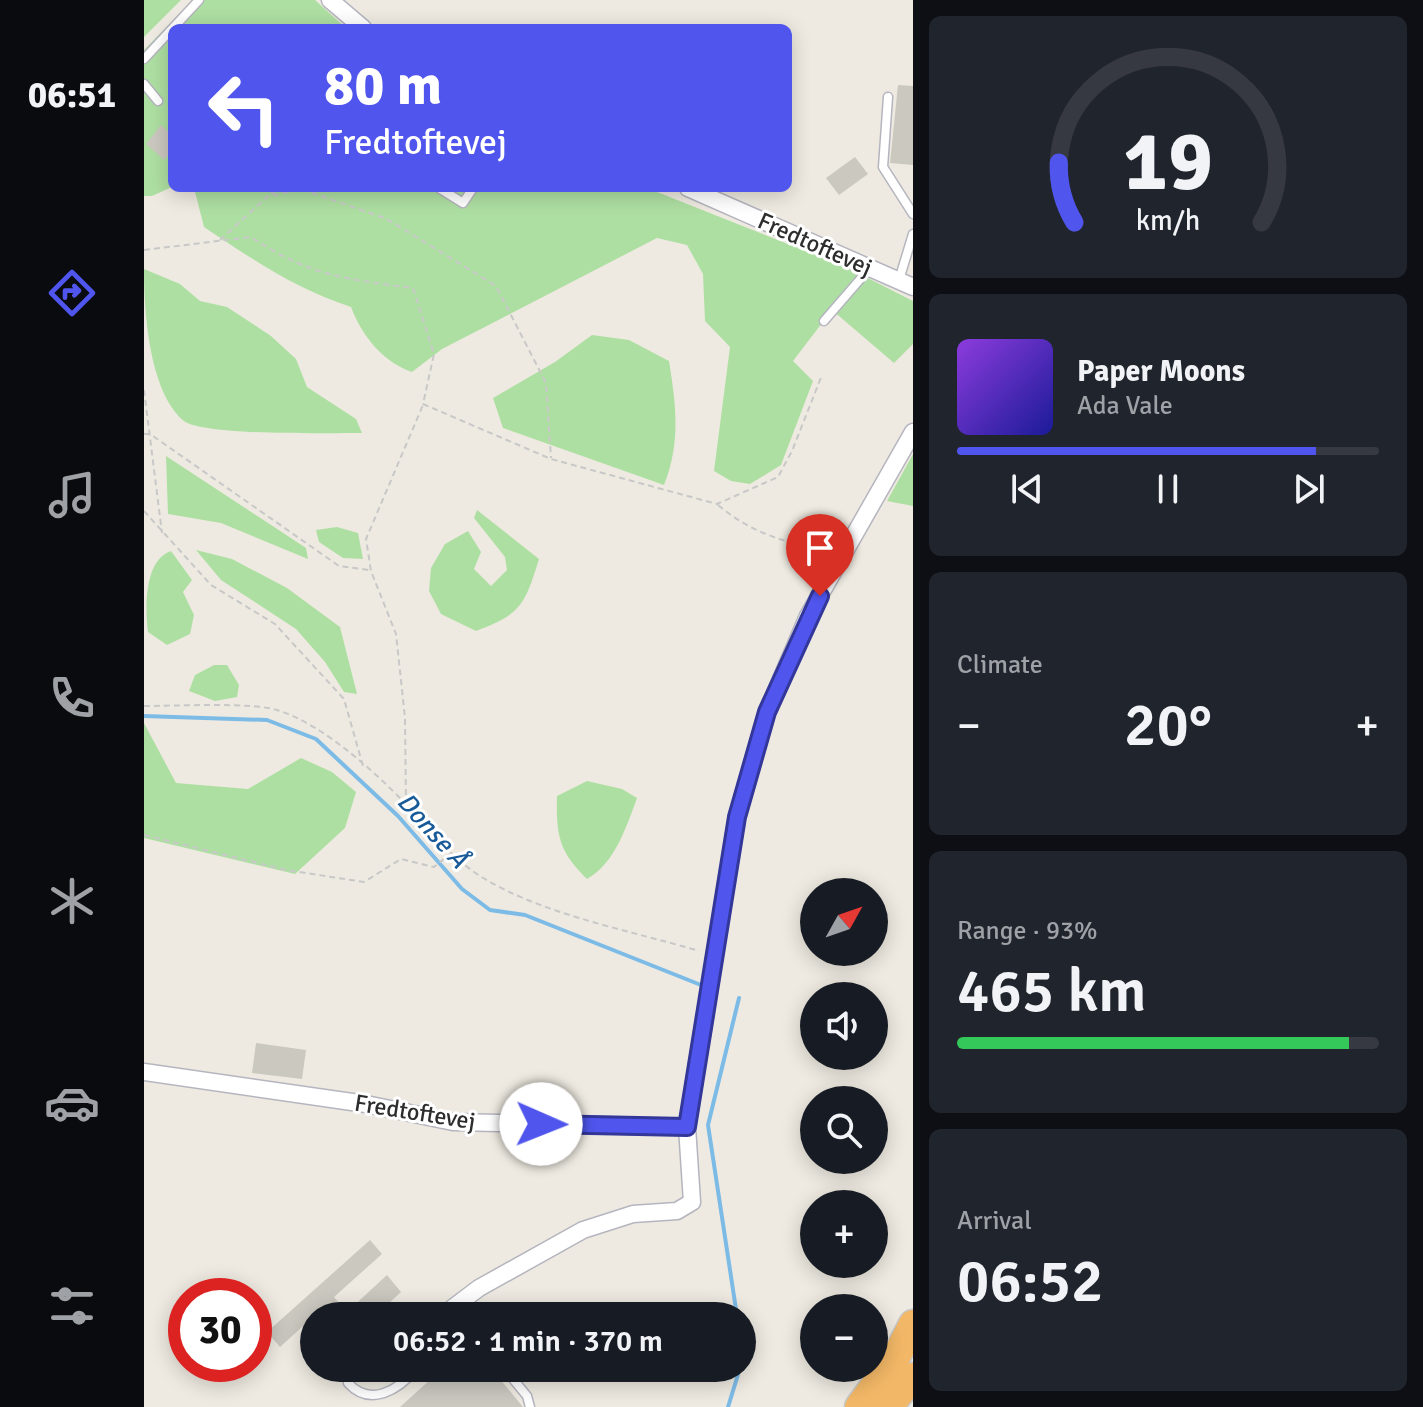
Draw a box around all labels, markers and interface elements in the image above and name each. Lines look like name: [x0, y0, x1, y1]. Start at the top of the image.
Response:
text: 80 m: [324, 51, 442, 120]
icon: left: [192, 56, 296, 160]
text: 06:51: [28, 73, 116, 118]
text: 19: [1123, 111, 1213, 213]
text: Fredtoftevej: [324, 120, 507, 165]
text: km/h: [1136, 203, 1200, 238]
street label: Fredtoftevej: [753, 205, 877, 283]
icon: directions: [44, 265, 100, 321]
text: Paper Moons: [1077, 353, 1245, 390]
text: Ada Vale: [1077, 390, 1173, 422]
icon: music: [44, 467, 100, 523]
icon: previous: [1005, 467, 1049, 511]
icon: pause: [1146, 467, 1190, 511]
icon: next: [1287, 467, 1331, 511]
pin: [786, 514, 854, 596]
icon: arrive: [798, 526, 842, 570]
text: Climate: [957, 649, 1043, 681]
icon: phone: [44, 670, 100, 726]
text: 20°: [1124, 689, 1212, 763]
text: −: [957, 699, 981, 753]
text: +: [1355, 699, 1379, 753]
water label: Donse Å: [390, 786, 475, 876]
icon: climate: [44, 873, 100, 929]
north arrow: [800, 878, 888, 966]
map controls: [800, 878, 888, 1382]
text: Range · 93%: [957, 915, 1098, 947]
text: 465 km: [957, 955, 1146, 1029]
button: sound: [800, 982, 888, 1070]
icon: car: [44, 1075, 100, 1131]
position arrow: [499, 1082, 583, 1166]
button: search: [800, 1086, 888, 1174]
street label: Fredtoftevej: [352, 1088, 478, 1136]
button: +: [800, 1190, 888, 1278]
text: Arrival: [957, 1205, 1032, 1237]
text: 06:52: [957, 1245, 1104, 1319]
icon: filters: [44, 1278, 100, 1334]
speed limit sign: 30: [168, 1278, 272, 1382]
button: −: [800, 1294, 888, 1382]
text: 06:52 · 1 min · 370 m: [393, 1323, 663, 1360]

